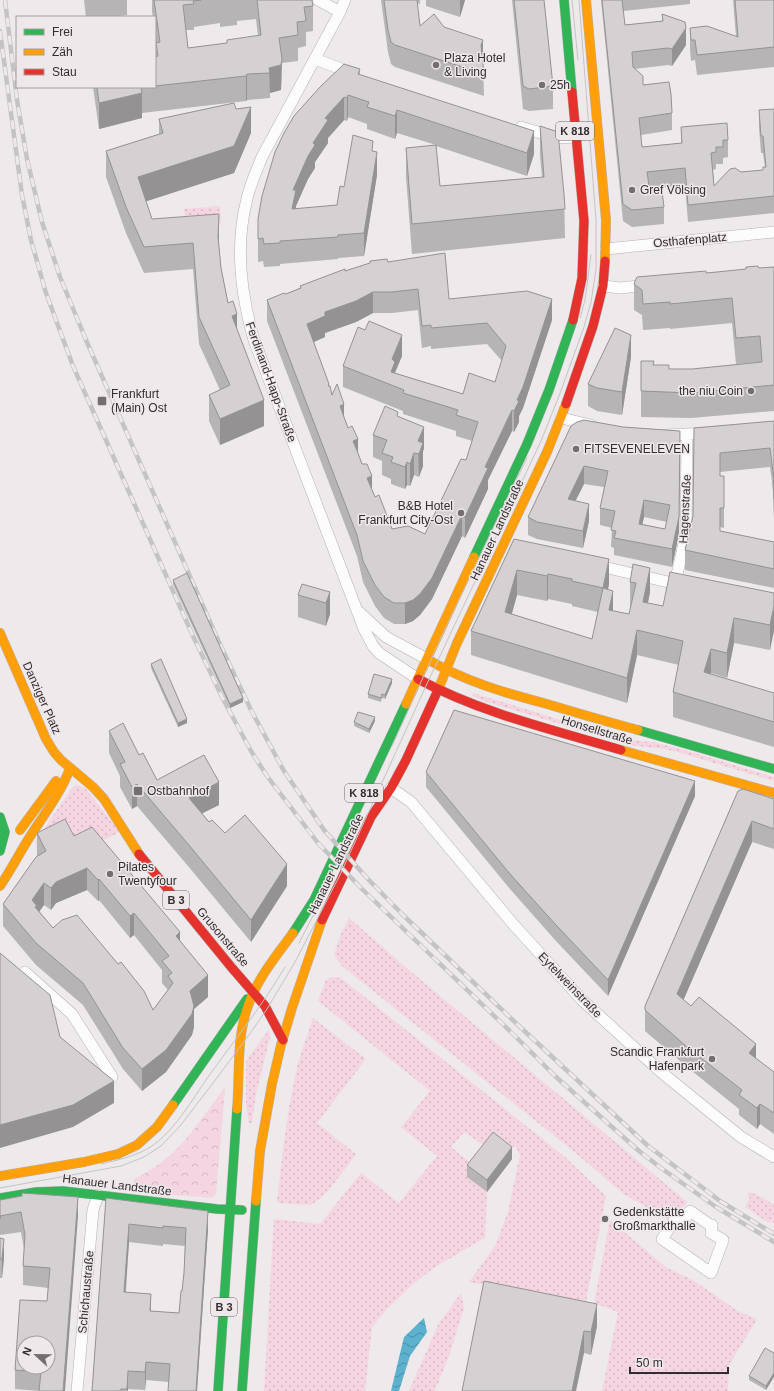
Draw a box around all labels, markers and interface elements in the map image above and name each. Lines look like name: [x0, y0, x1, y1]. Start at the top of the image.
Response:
legend: [16, 16, 156, 88]
text: Frei: [52, 25, 73, 39]
text: Zäh: [52, 45, 73, 59]
place label: Plaza Hotel & Living: [444, 51, 505, 79]
marker: Plaza Hotel & Living: [431, 60, 441, 70]
text: Stau: [52, 65, 77, 79]
place label: 25h: [550, 78, 570, 92]
marker: 25h: [537, 80, 547, 90]
road number: K 818: [556, 122, 594, 140]
place label: Gref Völsing: [640, 183, 706, 197]
marker: Gref Völsing: [627, 185, 637, 195]
street label: Osthafenplatz: [653, 230, 727, 250]
street label: Ferdinand-Happ-Straße: [243, 320, 299, 444]
place label: the niu Coin: [679, 384, 743, 398]
marker: the niu Coin: [746, 386, 756, 396]
place label: Frankfurt (Main) Ost: [111, 387, 168, 415]
marker: Frankfurt (Main) Ost: [96, 395, 108, 407]
place label: FITSEVENELEVEN: [584, 442, 690, 456]
marker: FITSEVENELEVEN: [571, 444, 581, 454]
street label: Hagenstraße: [676, 474, 694, 544]
street label: Hanauer Landstraße: [467, 477, 527, 583]
place label: B&B Hotel Frankfurt City-Ost: [358, 499, 454, 527]
marker: B&B Hotel Frankfurt City-Ost: [456, 508, 466, 518]
street label: Danziger Platz: [20, 660, 64, 736]
street label: Honsellstraße: [560, 712, 635, 748]
place label: Ostbahnhof: [147, 784, 210, 798]
road number: K 818: [345, 784, 383, 802]
marker: Ostbahnhof: [132, 785, 144, 797]
street label: Hanauer Landstraße: [306, 811, 367, 917]
place label: Pilates Twentyfour: [118, 860, 177, 888]
marker: Pilates Twentyfour: [105, 869, 115, 879]
road number: B 3: [163, 891, 189, 909]
street label: Grusonstraße: [194, 904, 252, 970]
street label: Eytelweinstraße: [535, 949, 605, 1021]
place label: Scandic Frankfurt Hafenpark: [610, 1045, 705, 1073]
marker: Scandic Frankfurt Hafenpark: [707, 1054, 717, 1064]
street label: Hanauer Landstraße: [62, 1171, 173, 1199]
place label: Gedenkstätte Großmarkthalle: [613, 1205, 696, 1233]
marker: Gedenkstätte Großmarkthalle: [600, 1214, 610, 1224]
street label: Schichaustraße: [75, 1250, 97, 1334]
road number: B 3: [211, 1298, 237, 1316]
north arrow: [16, 1335, 56, 1375]
text: N: [20, 1345, 34, 1357]
scale bar: [630, 1349, 728, 1375]
text: 50 m: [636, 1356, 663, 1370]

